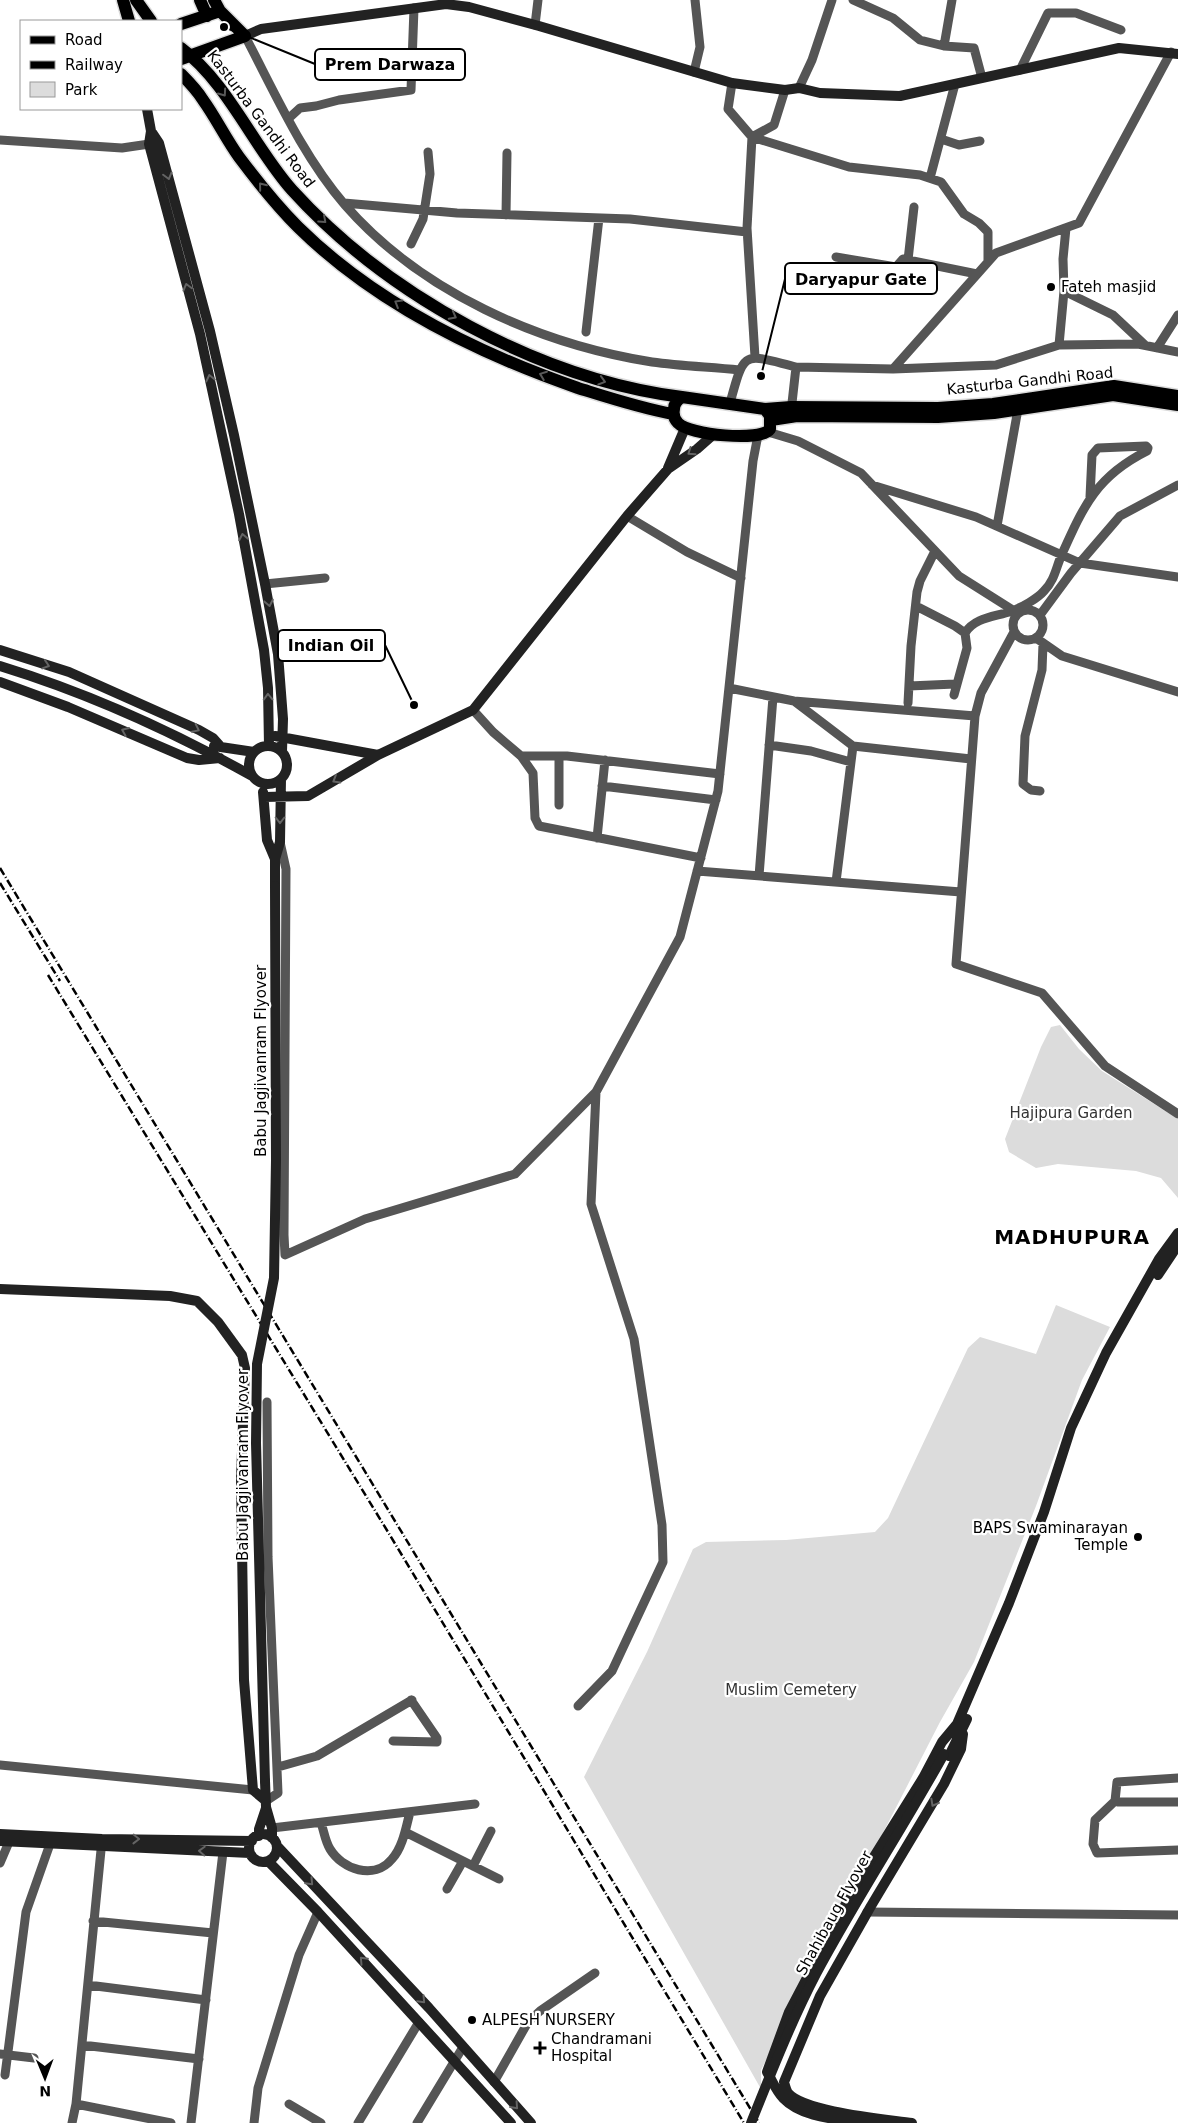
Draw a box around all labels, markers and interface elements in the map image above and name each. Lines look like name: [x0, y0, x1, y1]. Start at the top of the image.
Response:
legend: [20, 20, 182, 110]
text: Road: [65, 31, 103, 49]
street label: Kasturba Gandhi Road: [203, 47, 319, 191]
callout: Prem Darwaza: [315, 49, 465, 80]
text: Prem Darwaza: [325, 55, 455, 74]
text: Railway: [65, 56, 123, 74]
text: Park: [65, 81, 98, 99]
one-way arrow: [217, 87, 225, 96]
one-way arrow: [162, 171, 172, 179]
one-way arrow: [260, 183, 268, 192]
one-way arrow: [317, 215, 326, 224]
callout: Daryapur Gate: [785, 263, 937, 294]
text: Daryapur Gate: [795, 270, 927, 289]
place label: Fateh masjid: [1061, 278, 1156, 296]
marker: Fateh masjid: [1045, 281, 1057, 293]
one-way arrow: [182, 283, 192, 291]
one-way arrow: [394, 300, 403, 310]
one-way arrow: [448, 310, 457, 320]
street label: Kasturba Gandhi Road: [946, 363, 1114, 399]
one-way arrow: [539, 371, 548, 381]
one-way arrow: [205, 373, 216, 382]
one-way arrow: [597, 375, 606, 385]
one-way arrow: [688, 446, 697, 455]
one-way arrow: [238, 532, 249, 541]
one-way arrow: [263, 599, 274, 607]
callout: Indian Oil: [278, 630, 385, 661]
text: Indian Oil: [288, 636, 374, 655]
one-way arrow: [42, 659, 50, 669]
one-way arrow: [263, 693, 274, 701]
one-way arrow: [191, 722, 200, 733]
one-way arrow: [121, 727, 130, 738]
one-way arrow: [332, 773, 341, 783]
one-way arrow: [275, 816, 285, 824]
street label: Babu Jagjivanram Flyover: [252, 964, 270, 1157]
park label: Hajipura Garden: [1010, 1104, 1132, 1122]
district label: MADHUPURA: [994, 1225, 1150, 1249]
street label: Babu Jagjivanram Flyover: [234, 1368, 252, 1561]
place label: BAPS Swaminarayan Temple: [973, 1519, 1128, 1554]
marker: BAPS Swaminarayan Temple: [1132, 1531, 1144, 1543]
park label: Muslim Cemetery: [725, 1681, 857, 1699]
one-way arrow: [930, 1797, 940, 1806]
one-way arrow: [132, 1834, 140, 1844]
one-way arrow: [197, 1846, 205, 1857]
street label: Shahibaug Flyover: [792, 1847, 876, 1978]
one-way arrow: [304, 1876, 313, 1885]
one-way arrow: [359, 1956, 368, 1965]
one-way arrow: [416, 1994, 425, 2003]
place label: ALPESH NURSERY: [482, 2011, 616, 2029]
marker: ALPESH NURSERY: [466, 2014, 478, 2026]
place label: Chandramani Hospital: [551, 2030, 652, 2065]
marker: Chandramani Hospital: [533, 2041, 547, 2055]
north arrow: [20, 2053, 70, 2103]
text: N: [39, 2083, 51, 2099]
one-way arrow: [509, 2100, 518, 2109]

